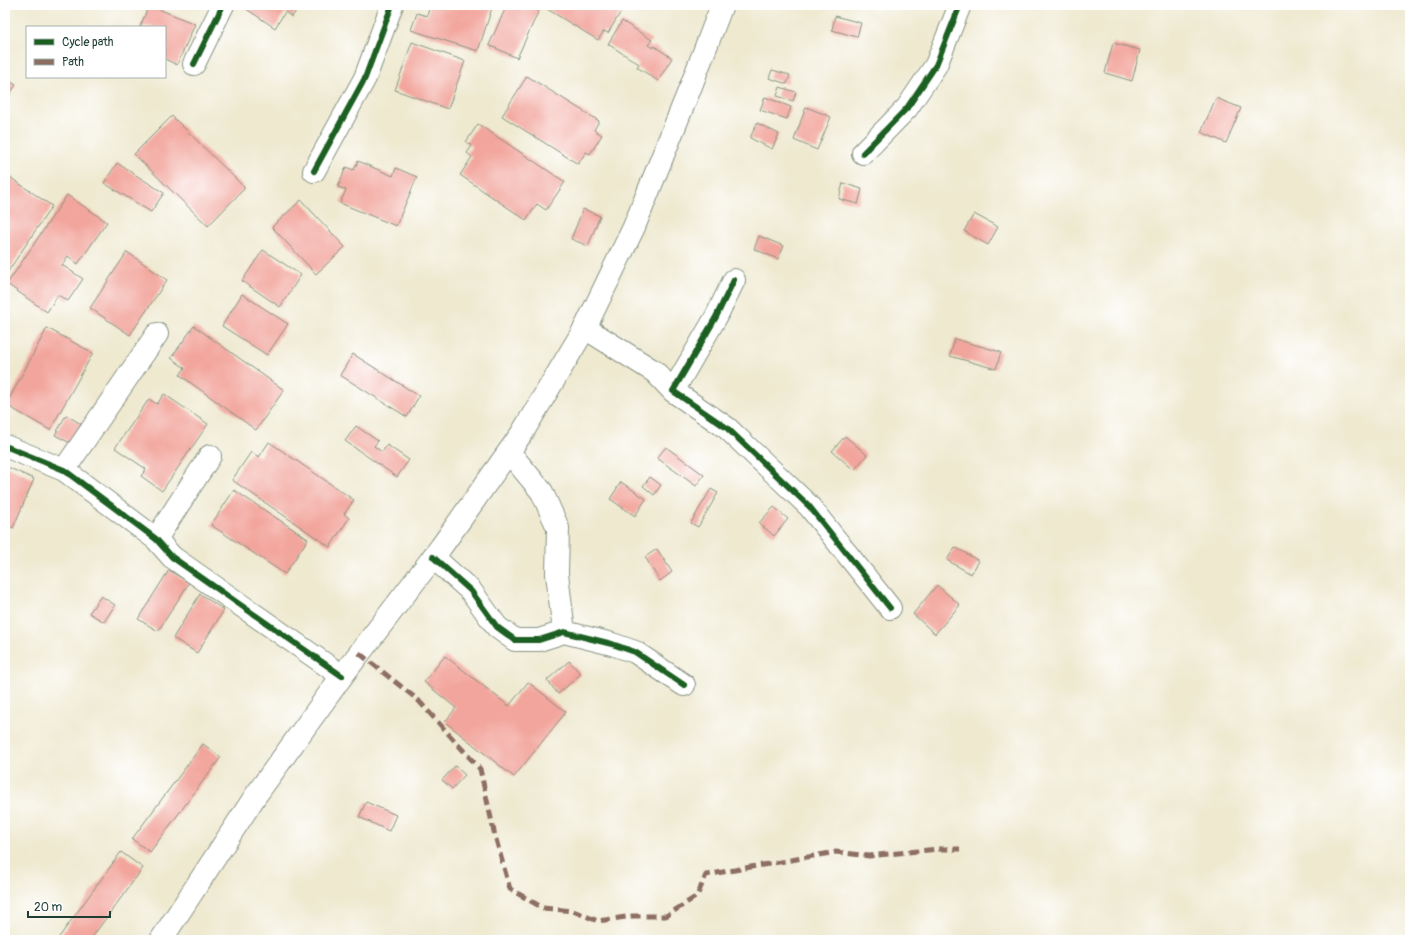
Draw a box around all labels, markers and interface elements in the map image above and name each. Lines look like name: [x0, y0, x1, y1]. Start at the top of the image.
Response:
legend: [26, 26, 166, 78]
text: Cycle path: [62, 35, 114, 50]
text: Path: [62, 55, 84, 70]
scale bar: [28, 893, 110, 919]
text: 20 m: [34, 900, 63, 915]

